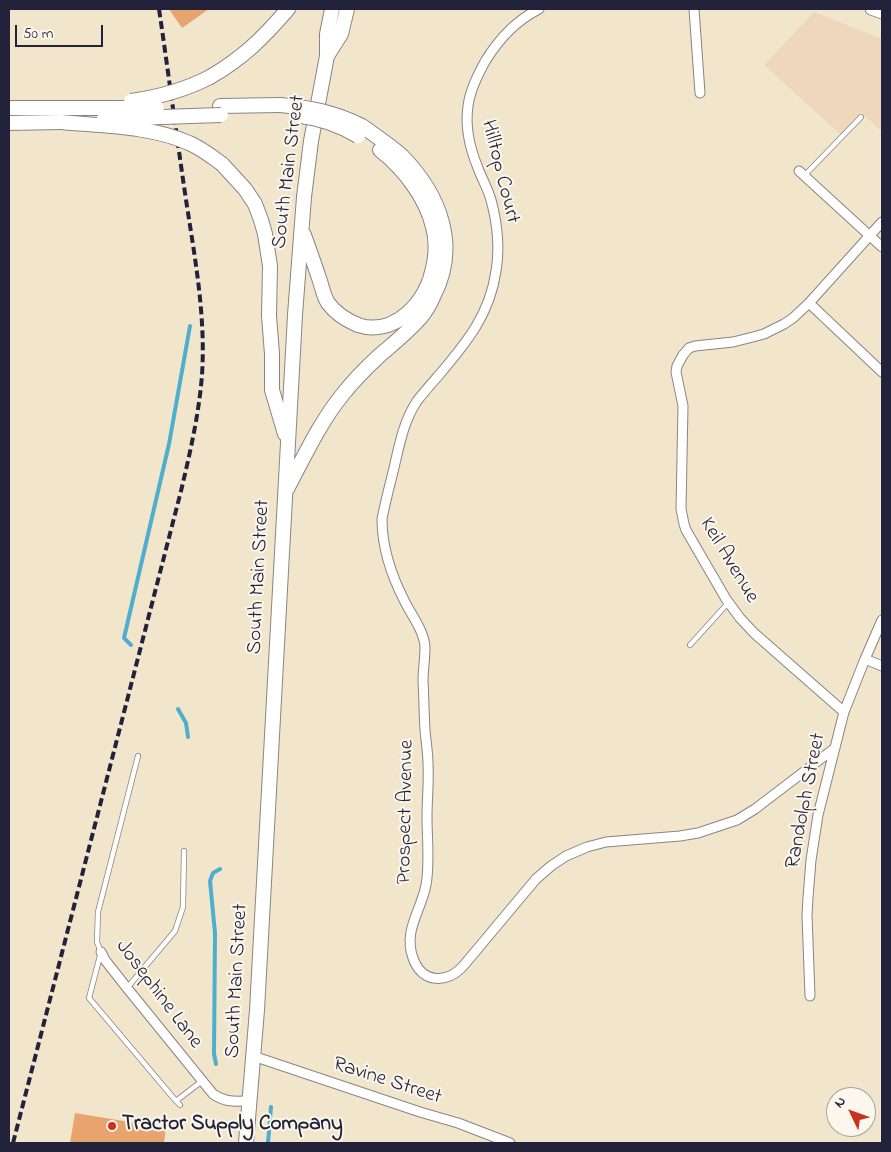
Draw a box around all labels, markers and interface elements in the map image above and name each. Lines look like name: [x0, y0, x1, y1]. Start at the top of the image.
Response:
scale bar: [18, 15, 105, 47]
text: 50 m: [23, 23, 53, 45]
street label: South Main Street: [268, 94, 312, 250]
street label: Hilltop Court: [474, 118, 524, 226]
street label: South Main Street: [243, 499, 277, 655]
street label: Keil Avenue: [693, 514, 763, 608]
street label: Randolph Street: [781, 731, 833, 871]
street label: Prospect Avenue: [393, 740, 421, 884]
street label: South Main Street: [221, 903, 255, 1059]
street label: Josephine Lane: [109, 936, 207, 1054]
street label: Ravine Street: [329, 1053, 445, 1111]
north arrow: [826, 1087, 876, 1137]
text: N: [829, 1092, 851, 1113]
place label: Tractor Supply Company: [122, 1113, 343, 1139]
marker: Tractor Supply Company: [106, 1120, 118, 1132]

